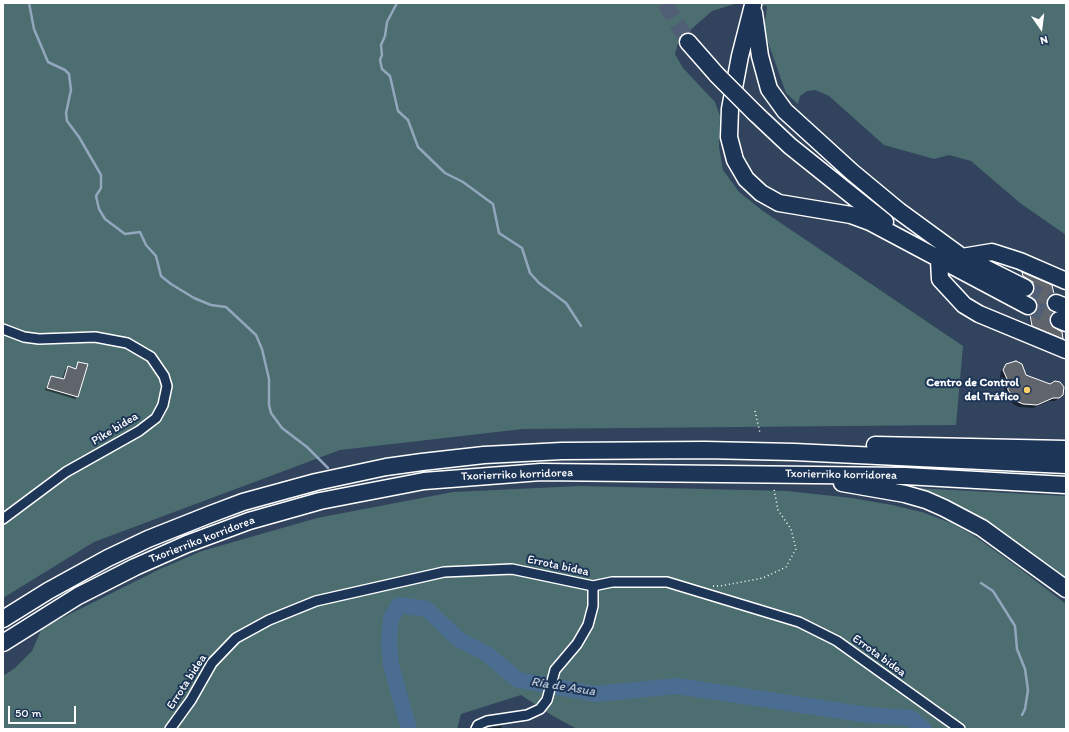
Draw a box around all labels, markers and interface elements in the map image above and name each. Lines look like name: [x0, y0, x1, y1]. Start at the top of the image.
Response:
north arrow: [1021, 8, 1061, 48]
text: N: [1039, 33, 1049, 47]
place label: Centro de Control del Tráfico: [926, 376, 1019, 404]
marker: Centro de Control del Tráfico: [1022, 385, 1032, 395]
street label: Pike bidea: [89, 409, 141, 449]
street label: Txorierriko korridorea: [461, 466, 573, 484]
street label: Txorierriko korridorea: [785, 467, 897, 483]
street label: Txorierriko korridorea: [147, 513, 257, 567]
street label: Errota bidea: [526, 552, 590, 580]
street label: Errota bidea: [849, 632, 909, 680]
street label: Errota bidea: [164, 652, 210, 712]
water label: Ría de Asua: [530, 674, 596, 700]
scale bar: [10, 698, 78, 724]
text: 50 m: [15, 706, 41, 720]

